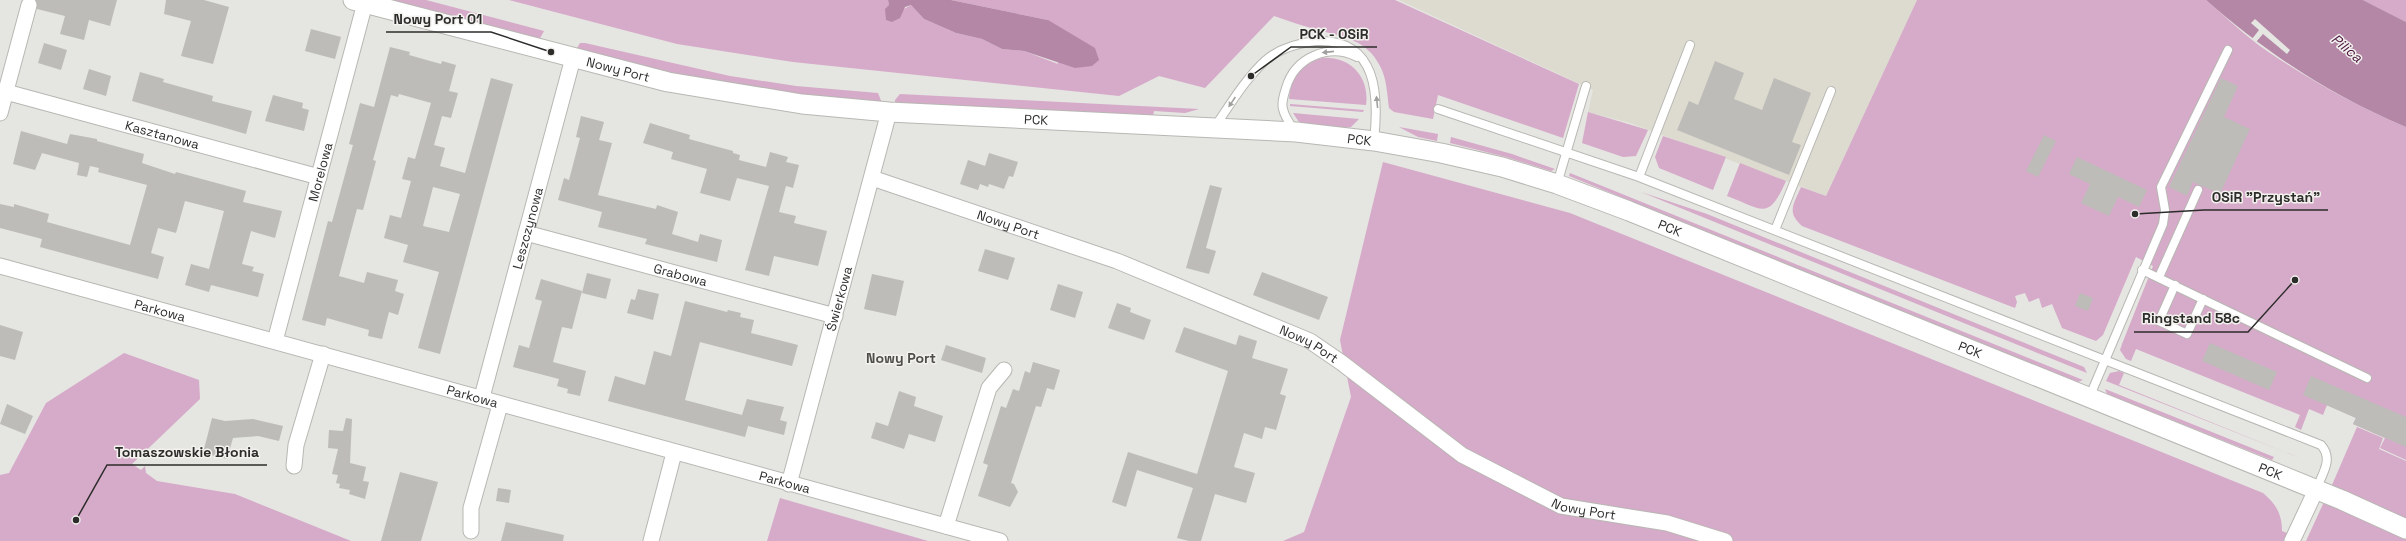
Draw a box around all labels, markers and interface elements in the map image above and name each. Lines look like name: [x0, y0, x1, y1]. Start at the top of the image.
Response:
callout: Nowy Port 01: [386, 6, 491, 32]
text: Nowy Port 01: [394, 10, 482, 28]
callout: PCK - OSiR: [1291, 21, 1377, 47]
text: PCK - OSiR: [1299, 25, 1369, 43]
water label: Pilica: [2328, 30, 2367, 67]
one-way arrow: [1322, 49, 1334, 55]
street label: Nowy Port: [585, 53, 652, 85]
one-way arrow: [1373, 96, 1380, 108]
one-way arrow: [1228, 97, 1236, 107]
street label: PCK: [1024, 110, 1049, 128]
street label: Kasztanowa: [123, 116, 202, 153]
street label: PCK: [1346, 129, 1372, 149]
street label: Morelowa: [304, 140, 336, 203]
callout: OSiR "Przystań": [2204, 184, 2328, 210]
street label: Leszczynowa: [508, 185, 547, 271]
text: OSiR "Przystań": [2212, 188, 2320, 206]
street label: Nowy Port: [975, 206, 1042, 243]
street label: PCK: [1656, 215, 1684, 240]
street label: Grabowa: [652, 259, 710, 290]
street label: Świerkowa: [822, 264, 856, 333]
street label: Parkowa: [133, 295, 188, 325]
callout: Ringstand 58c: [2134, 306, 2248, 332]
text: Ringstand 58c: [2142, 309, 2240, 327]
street label: Nowy Port: [1277, 321, 1342, 367]
street label: PCK: [1956, 337, 1985, 362]
district label: Nowy Port: [866, 349, 936, 367]
street label: Parkowa: [445, 381, 500, 411]
callout: Tomaszowskie Błonia: [107, 439, 267, 465]
text: Tomaszowskie Błonia: [115, 443, 259, 461]
street label: PCK: [2256, 459, 2285, 483]
street label: Parkowa: [757, 467, 813, 497]
street label: Nowy Port: [1549, 494, 1617, 523]

